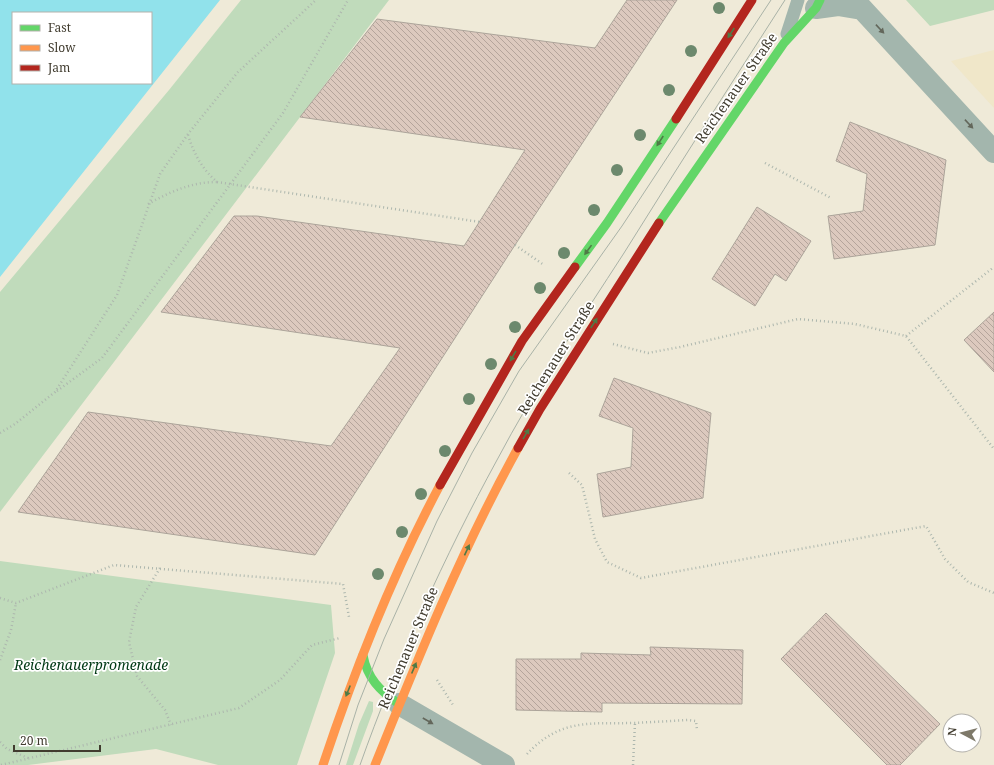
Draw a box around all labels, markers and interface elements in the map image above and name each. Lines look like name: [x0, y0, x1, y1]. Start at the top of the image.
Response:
legend: [12, 12, 152, 84]
text: Fast: [48, 19, 71, 36]
one-way arrow: [875, 24, 885, 34]
one-way arrow: [727, 27, 735, 38]
street label: Reichenauer Straße: [690, 29, 781, 147]
text: Slow: [48, 39, 76, 56]
text: Jam: [47, 59, 70, 76]
one-way arrow: [964, 119, 973, 129]
one-way arrow: [656, 136, 663, 147]
one-way arrow: [584, 244, 592, 255]
street label: Reichenauer Straße: [513, 297, 598, 418]
one-way arrow: [590, 318, 598, 328]
one-way arrow: [510, 350, 517, 362]
one-way arrow: [523, 428, 530, 440]
one-way arrow: [464, 544, 470, 555]
street label: Reichenauer Straße: [373, 584, 442, 712]
park label: Reichenauerpromenade: [13, 655, 168, 674]
one-way arrow: [411, 662, 417, 674]
one-way arrow: [345, 685, 351, 697]
north arrow: [942, 713, 982, 753]
one-way arrow: [422, 718, 434, 725]
text: N: [944, 726, 960, 737]
scale bar: [14, 727, 100, 753]
text: 20 m: [20, 732, 48, 749]

